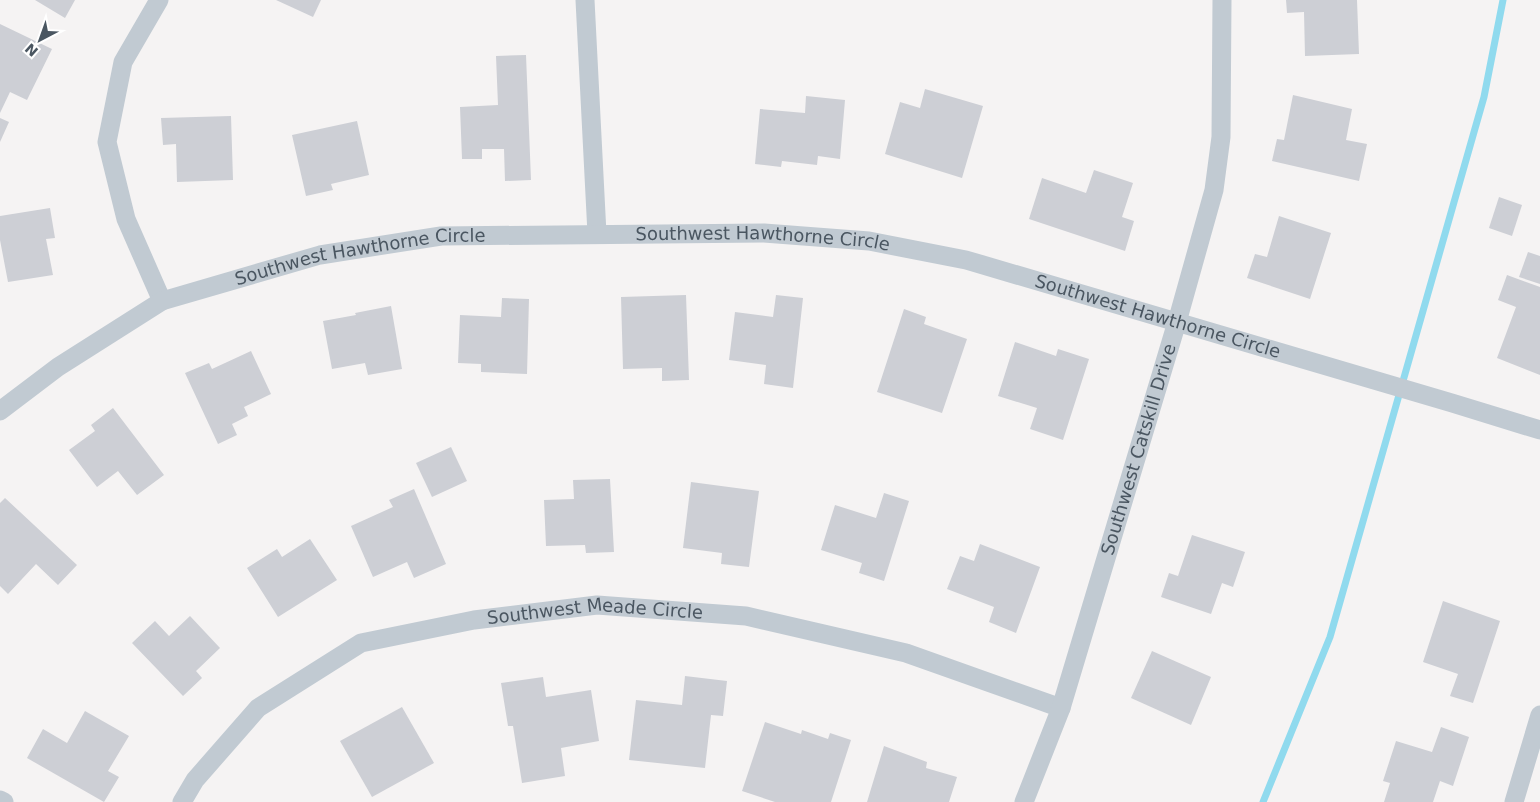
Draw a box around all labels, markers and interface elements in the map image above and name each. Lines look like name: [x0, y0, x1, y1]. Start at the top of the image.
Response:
north arrow: [15, 15, 65, 65]
text: N: [22, 40, 41, 60]
street label: Southwest Hawthorne Circle: [635, 222, 892, 255]
street label: Southwest Hawthorne Circle: [232, 225, 486, 289]
street label: Southwest Hawthorne Circle: [1033, 270, 1283, 362]
street label: Southwest Catskill Drive: [1097, 341, 1180, 558]
street label: Southwest Meade Circle: [486, 593, 704, 628]

